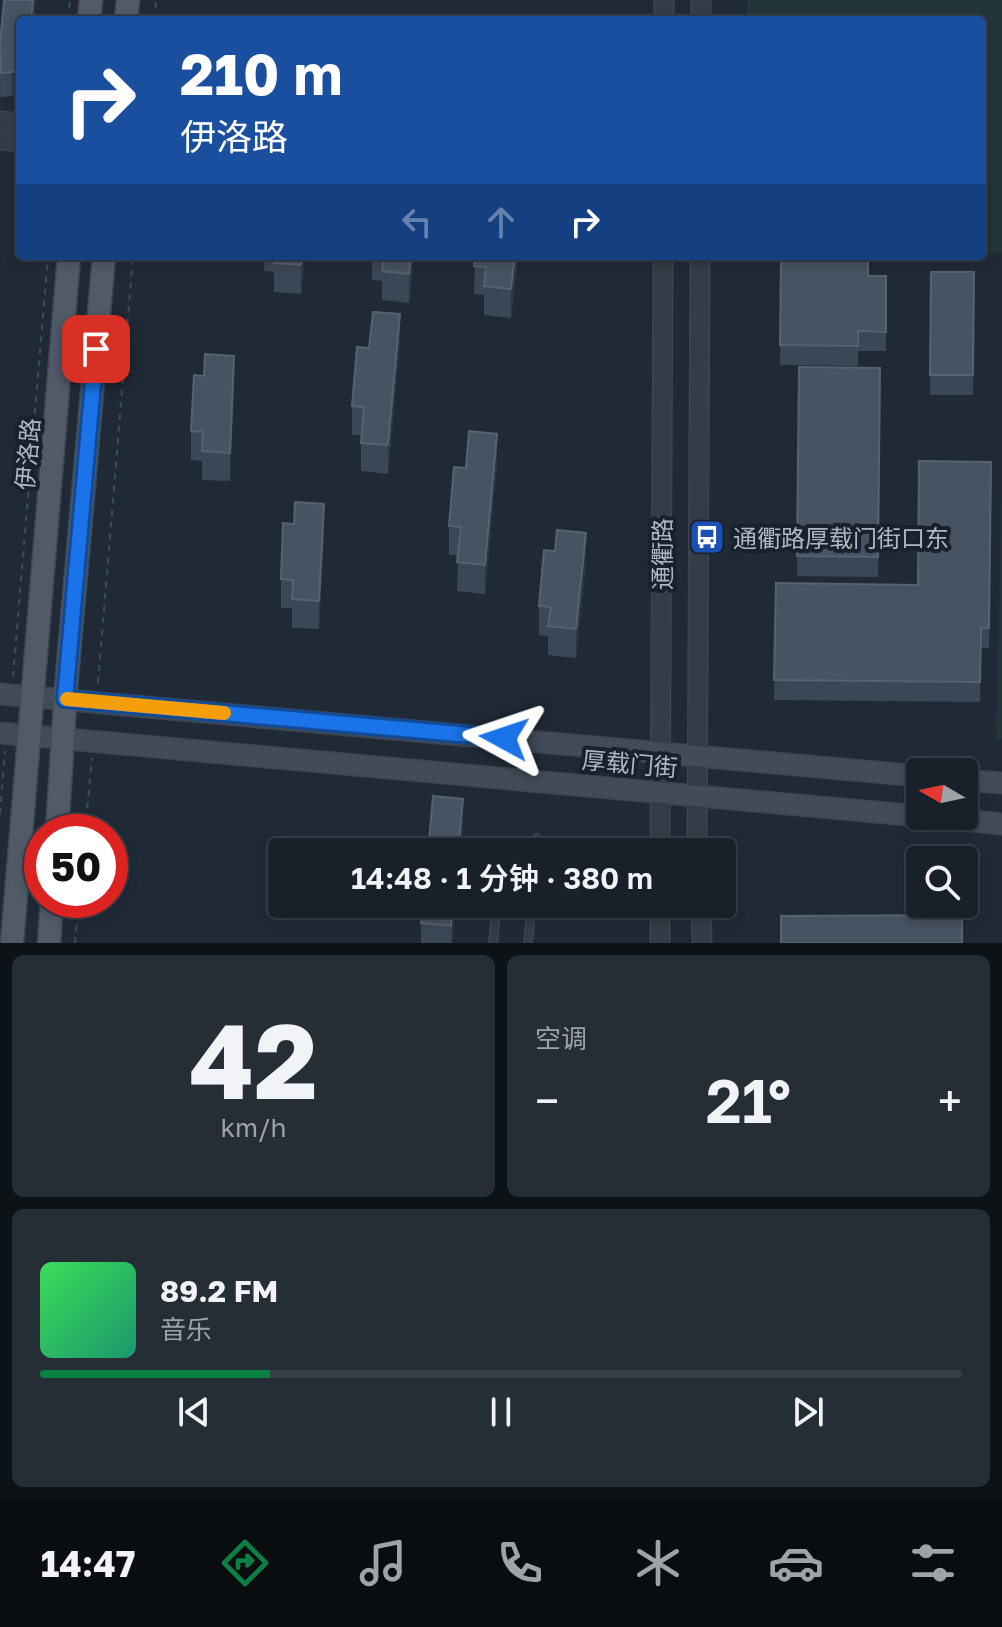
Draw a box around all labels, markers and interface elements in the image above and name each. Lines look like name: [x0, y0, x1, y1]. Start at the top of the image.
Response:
text: 210 m: [180, 40, 342, 107]
icon: right: [48, 48, 152, 152]
text: 伊洛路: [180, 115, 288, 158]
icon: left: [395, 200, 439, 244]
icon: ahead: [479, 200, 523, 244]
icon: right: [563, 200, 607, 244]
pin: [62, 315, 130, 383]
icon: arrive: [74, 327, 118, 371]
street label: 伊洛路: [9, 417, 45, 491]
street label: 通衢路: [647, 518, 676, 590]
bus stop icon: 通衢路厚载门街口东: [688, 518, 726, 556]
place label: 通衢路厚载门街口东: [733, 523, 949, 552]
position arrow: [462, 696, 546, 780]
street label: 厚载门街: [581, 744, 679, 782]
north arrow: [906, 758, 978, 830]
map controls: [906, 758, 978, 918]
speed limit sign: 50: [24, 814, 128, 918]
button: search: [906, 846, 978, 918]
text: 14:48 · 1 分钟 · 380 m: [351, 860, 653, 896]
text: 42: [189, 997, 318, 1122]
text: 空调: [535, 1023, 587, 1054]
text: 21°: [706, 1064, 791, 1136]
text: −: [535, 1074, 559, 1127]
text: +: [938, 1074, 962, 1127]
text: km/h: [220, 1112, 287, 1143]
text: 89.2 FM: [160, 1273, 278, 1309]
text: 音乐: [160, 1314, 212, 1345]
icon: previous: [172, 1390, 216, 1434]
icon: pause: [479, 1390, 523, 1434]
icon: next: [786, 1390, 830, 1434]
icon: directions: [217, 1535, 273, 1591]
icon: music: [355, 1535, 411, 1591]
icon: phone: [492, 1535, 548, 1591]
icon: climate: [630, 1535, 686, 1591]
icon: car: [768, 1535, 824, 1591]
icon: filters: [905, 1535, 961, 1591]
text: 14:47: [41, 1542, 135, 1585]

